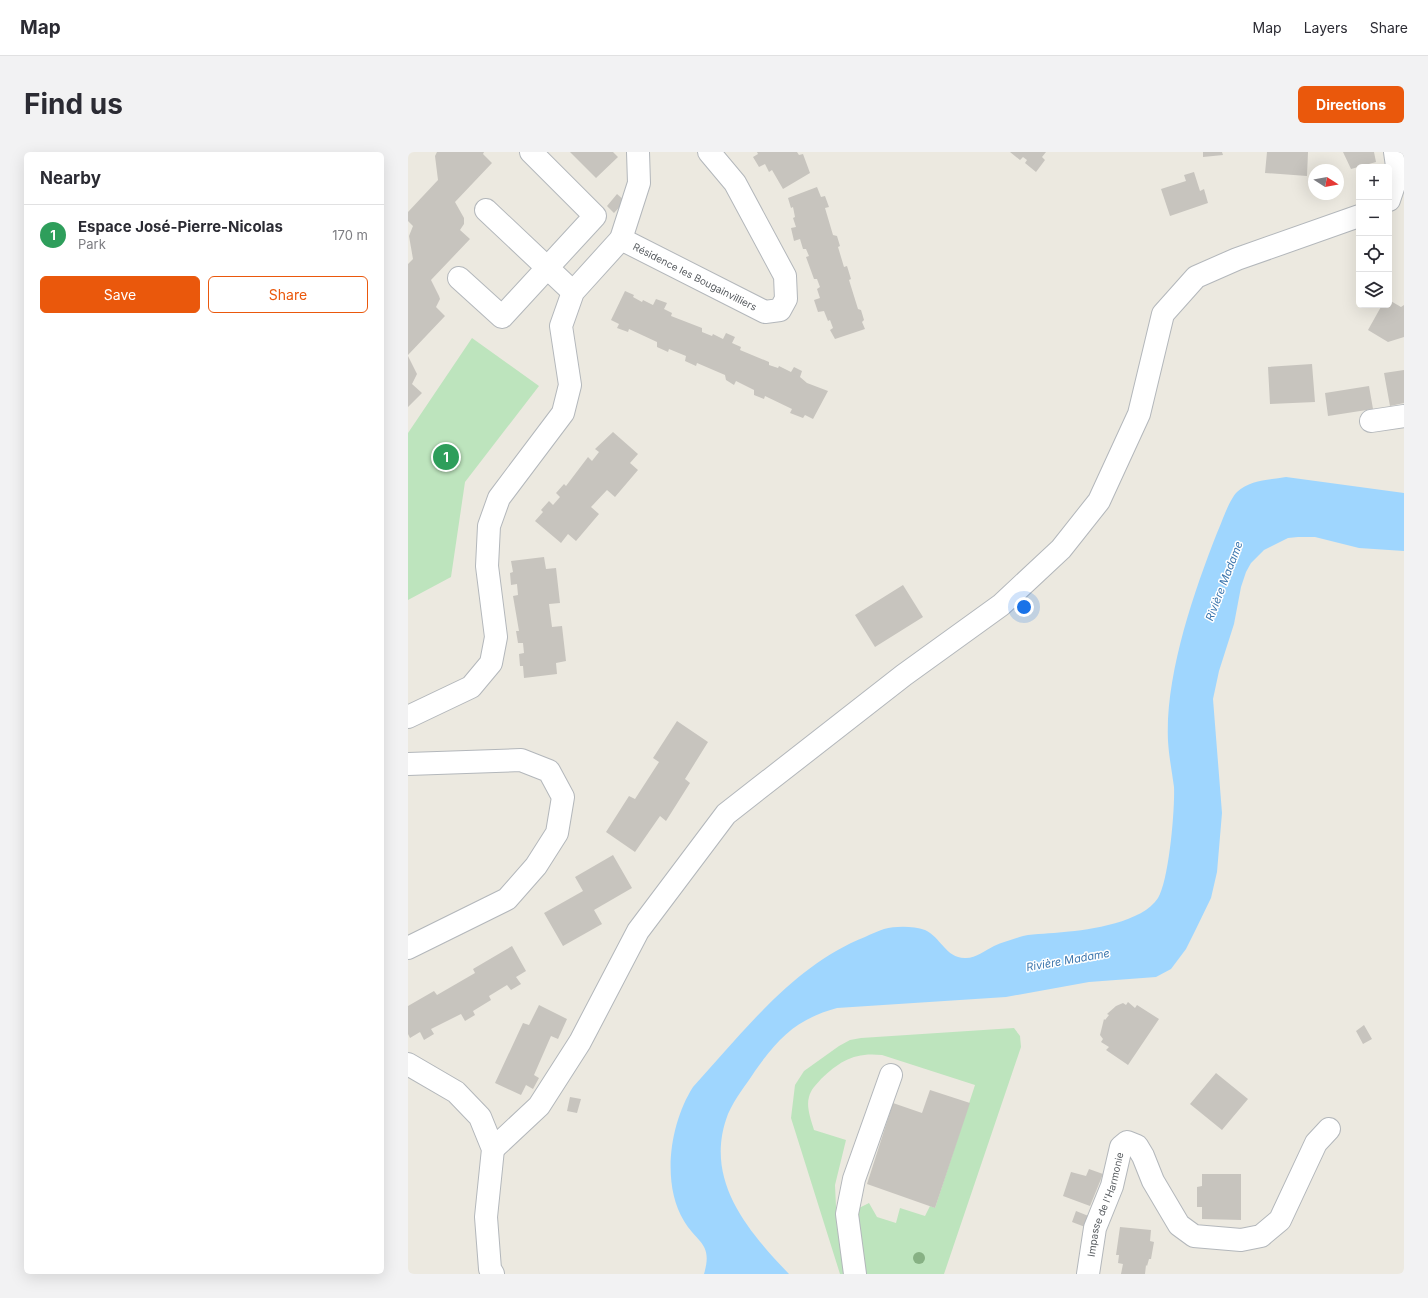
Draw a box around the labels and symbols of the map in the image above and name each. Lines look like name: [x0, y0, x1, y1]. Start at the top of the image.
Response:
north arrow: [1308, 164, 1344, 200]
street label: Résidence les Bougainvilliers: [631, 240, 759, 313]
pin: 1: [433, 442, 459, 472]
water label: Rivière Madame: [1202, 539, 1246, 623]
your location: [1014, 597, 1034, 617]
water label: Rivière Madame: [1025, 946, 1111, 974]
street label: Impasse de l'Harmonie: [1085, 1151, 1126, 1257]

